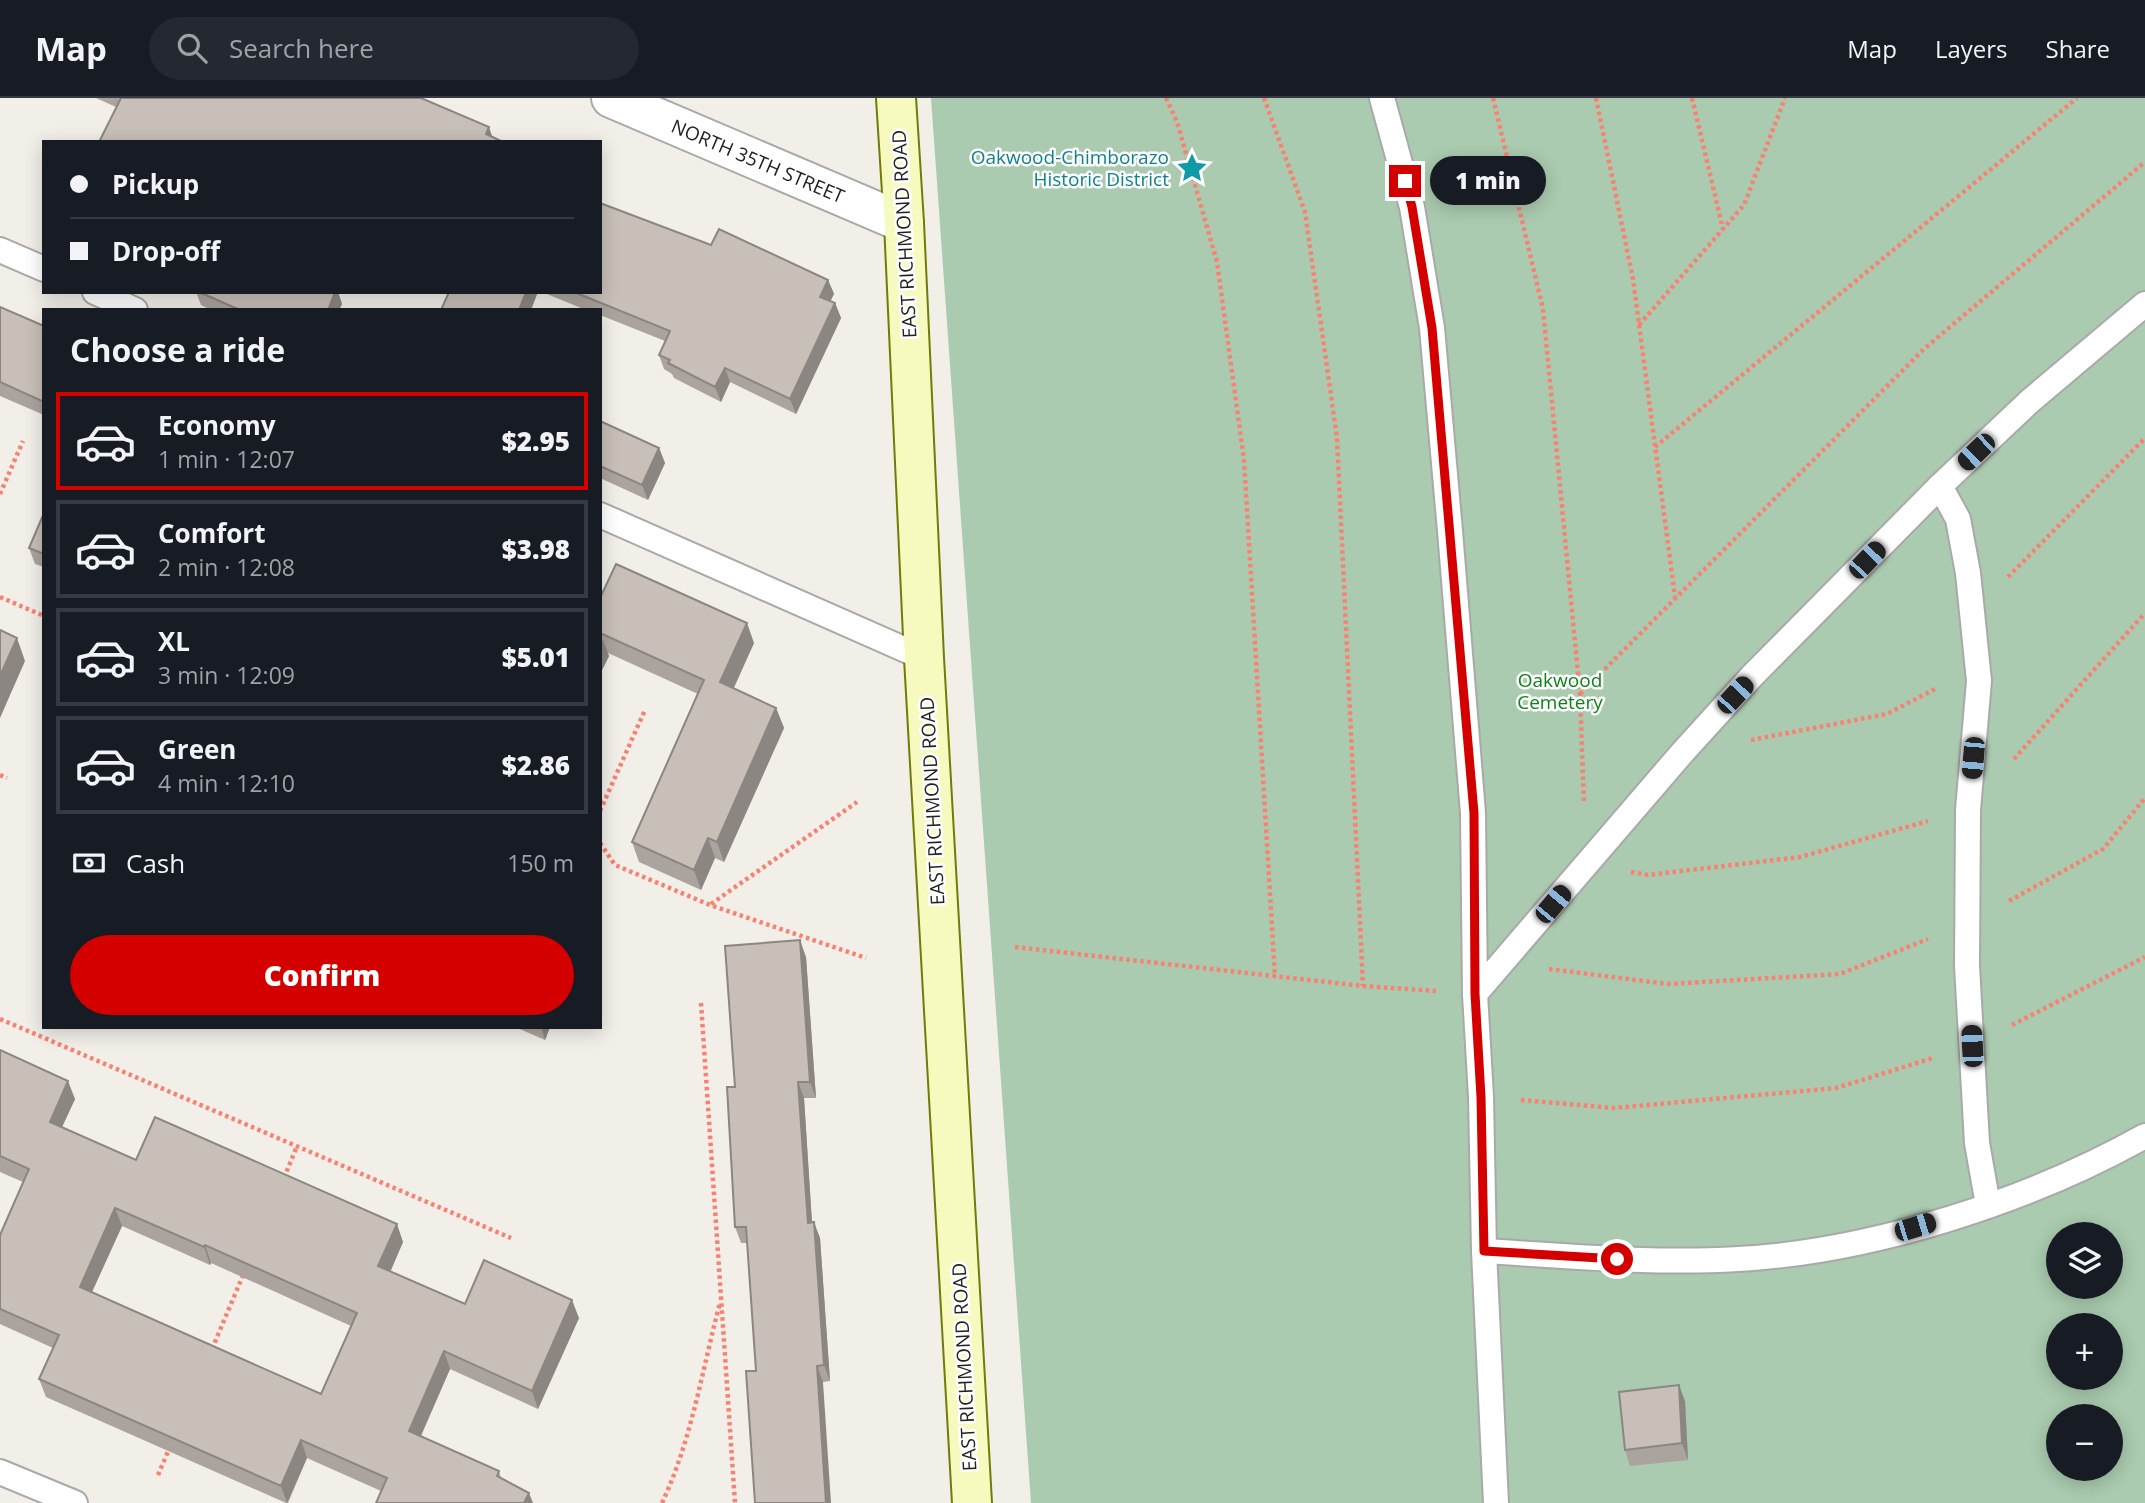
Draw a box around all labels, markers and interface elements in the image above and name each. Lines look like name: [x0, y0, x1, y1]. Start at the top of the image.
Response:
search box: [149, 17, 639, 80]
text: Map: [35, 26, 107, 71]
icon: search: [173, 29, 211, 67]
text: Search here: [229, 30, 374, 66]
text: Map: [1847, 32, 1897, 65]
text: Layers: [1935, 32, 2008, 65]
text: Share: [2046, 32, 2110, 65]
street label: NORTH 35TH STREET: [668, 113, 849, 209]
street label: EAST RICHMOND ROAD: [886, 129, 922, 339]
place label: Oakwood-Chimborazo Historic District: [971, 144, 1169, 192]
place icon: Oakwood-Chimborazo Historic District: [1175, 151, 1209, 185]
callout: 1 min: [1430, 156, 1545, 206]
text: 1 min: [1455, 164, 1521, 196]
route end: [1389, 165, 1421, 197]
text: Pickup: [112, 166, 199, 202]
text: Drop-off: [112, 233, 220, 269]
text: Choose a ride: [70, 328, 285, 371]
text: Economy: [158, 407, 276, 443]
icon: car: [74, 410, 137, 473]
text: $2.95: [502, 423, 570, 459]
car: [1954, 430, 1999, 474]
text: 1 min · 12:07: [158, 443, 295, 475]
text: Comfort: [158, 515, 265, 551]
icon: car: [74, 518, 137, 581]
text: $3.98: [502, 531, 570, 567]
car: [1845, 538, 1890, 582]
text: 2 min · 12:08: [158, 551, 295, 583]
text: XL: [158, 623, 190, 659]
icon: car: [74, 626, 137, 689]
text: $5.01: [502, 639, 570, 675]
text: 3 min · 12:09: [158, 659, 295, 691]
park label: Oakwood Cemetery: [1517, 667, 1603, 715]
car: [1713, 672, 1758, 718]
street label: EAST RICHMOND ROAD: [914, 696, 950, 906]
text: Green: [158, 731, 236, 767]
icon: car: [74, 734, 137, 797]
car: [1961, 736, 1986, 780]
text: $2.86: [502, 747, 570, 783]
text: 4 min · 12:10: [158, 767, 295, 799]
icon: cash: [70, 844, 108, 882]
text: Cash: [126, 845, 185, 881]
text: 150 m: [507, 847, 574, 879]
car: [1532, 881, 1575, 927]
button: Confirm: [70, 935, 574, 1015]
car: [1961, 1024, 1984, 1068]
car: [1892, 1211, 1939, 1243]
map controls: [2046, 1222, 2123, 1481]
button: layers: [2046, 1222, 2123, 1299]
route start: [1601, 1243, 1633, 1275]
street label: EAST RICHMOND ROAD: [946, 1262, 982, 1472]
button: +: [2046, 1313, 2123, 1390]
button: −: [2046, 1404, 2123, 1481]

